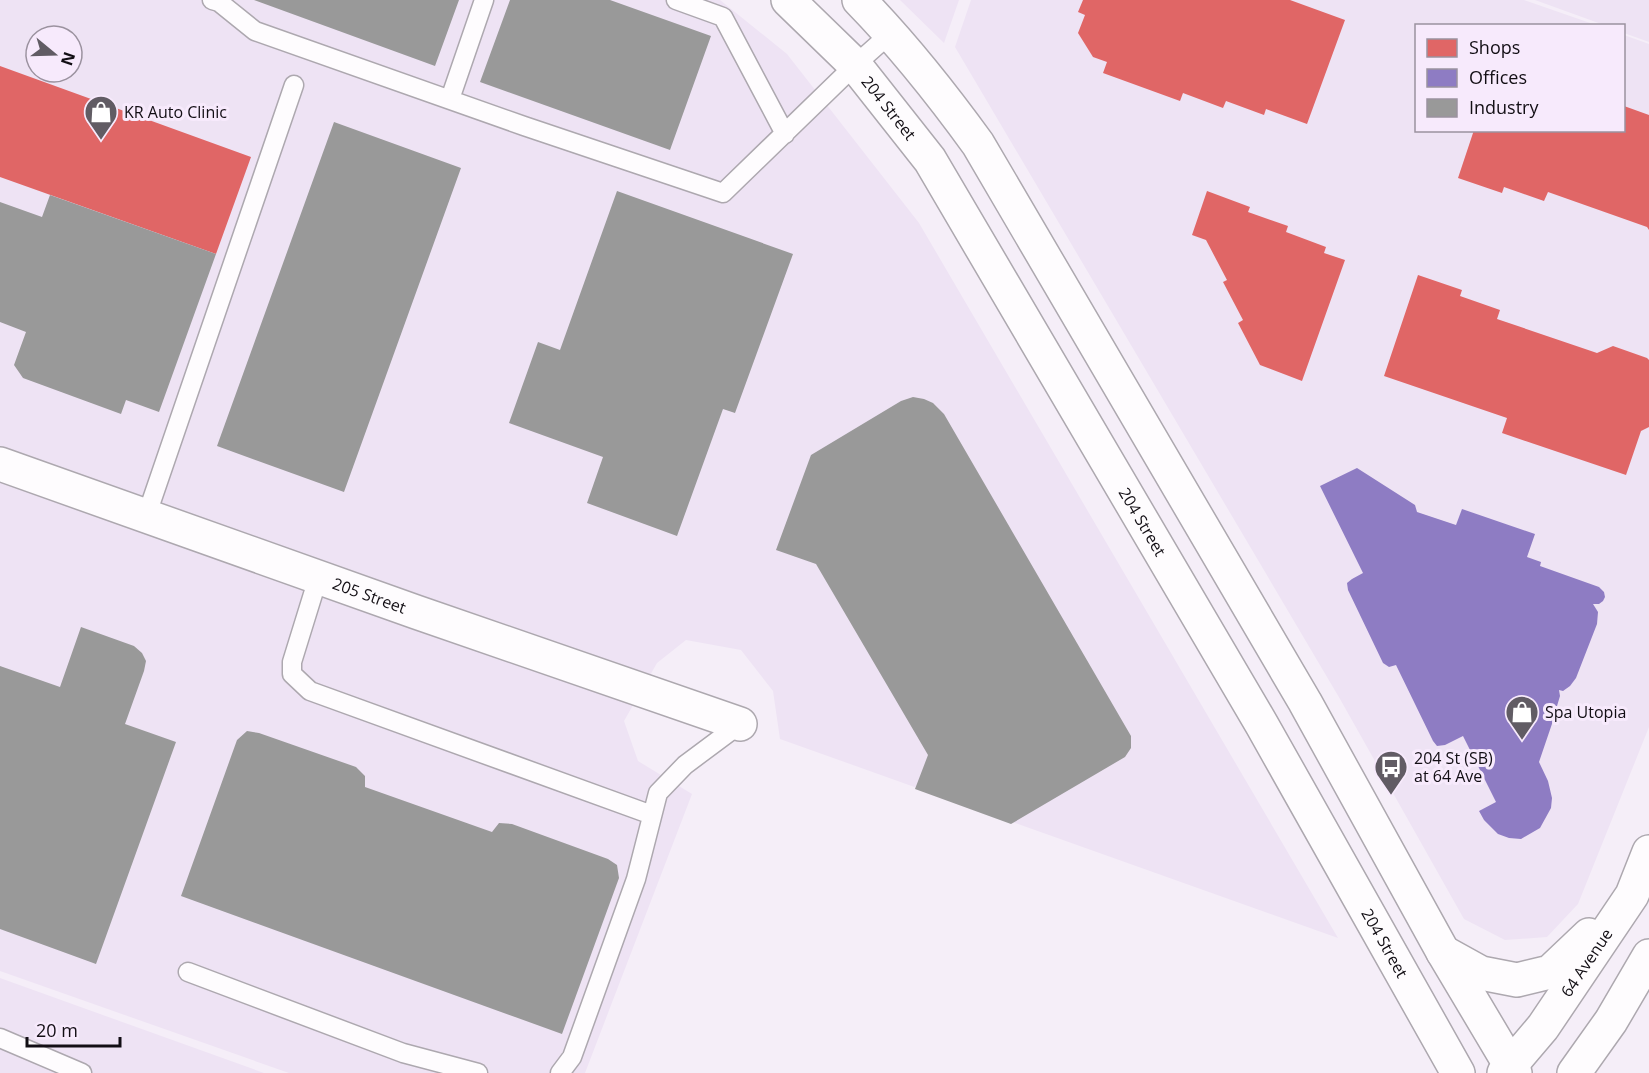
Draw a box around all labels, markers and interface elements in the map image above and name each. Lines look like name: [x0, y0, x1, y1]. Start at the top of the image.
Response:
north arrow: [24, 24, 84, 84]
legend: [1415, 24, 1625, 132]
text: Shops: [1469, 35, 1520, 59]
text: N: [56, 49, 81, 69]
text: Offices: [1469, 65, 1527, 89]
street label: 204 Street: [857, 71, 921, 145]
shop icon: KR Auto Clinic: [83, 94, 119, 141]
text: Industry: [1469, 95, 1539, 119]
place label: KR Auto Clinic: [124, 101, 227, 123]
street label: 204 Street: [1114, 483, 1172, 561]
street label: 205 Street: [330, 572, 409, 619]
shop icon: Spa Utopia: [1504, 694, 1540, 741]
place label: Spa Utopia: [1545, 701, 1626, 723]
place label: 204 St (SB) at 64 Ave: [1414, 747, 1493, 787]
bus stop icon: 204 St (SB) at 64 Ave: [1373, 749, 1409, 796]
street label: 204 Street: [1357, 904, 1413, 982]
street label: 64 Avenue: [1555, 924, 1617, 1001]
scale bar: [27, 1010, 120, 1048]
text: 20 m: [36, 1018, 78, 1042]

